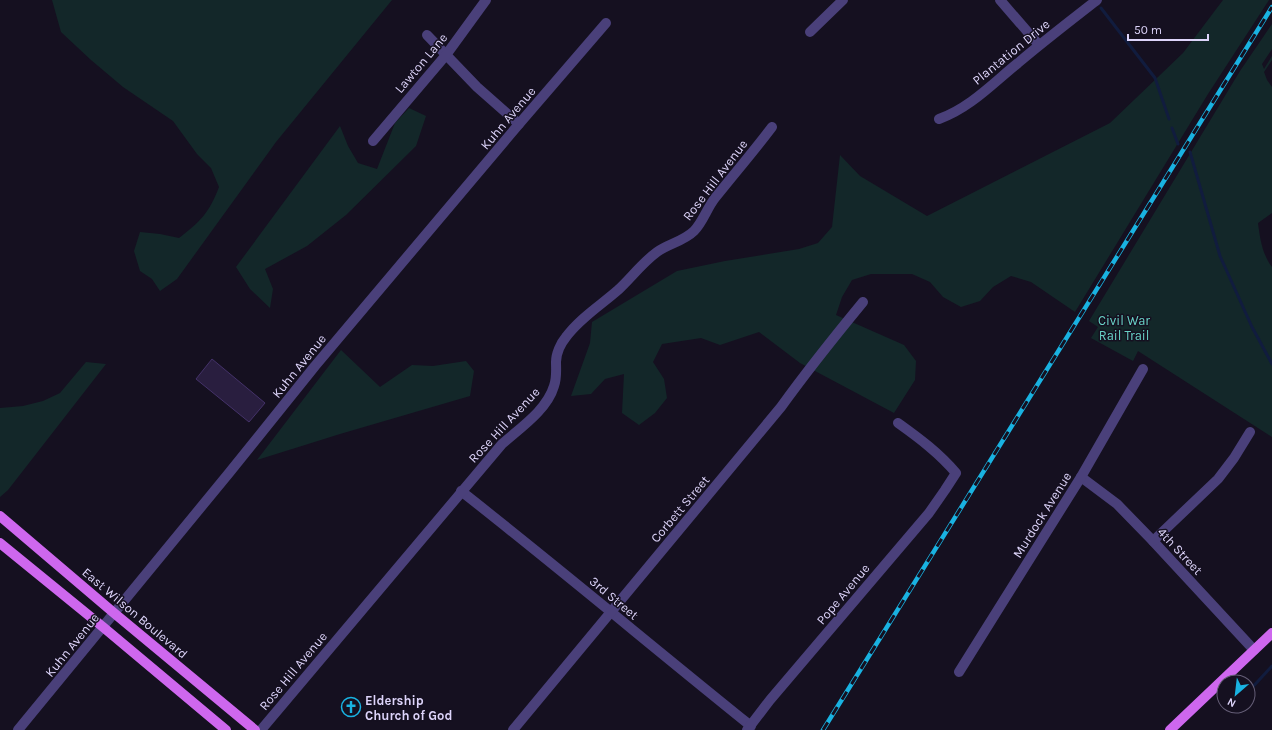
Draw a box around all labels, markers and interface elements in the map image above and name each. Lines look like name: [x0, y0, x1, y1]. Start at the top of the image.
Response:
street label: Plantation Drive: [969, 16, 1053, 88]
scale bar: [1128, 16, 1208, 42]
text: 50 m: [1134, 23, 1162, 37]
street label: Lawton Lane: [392, 30, 451, 96]
street label: Kuhn Avenue: [477, 83, 539, 152]
street label: Rose Hill Avenue: [680, 136, 750, 223]
park label: Civil War Rail Trail: [1098, 313, 1150, 343]
street label: Kuhn Avenue: [269, 331, 329, 401]
street label: Rose Hill Avenue: [465, 384, 543, 466]
street label: Murdock Avenue: [1010, 469, 1075, 561]
street label: Corbett Street: [648, 472, 712, 545]
street label: 4th Street: [1154, 524, 1206, 578]
street label: Pope Avenue: [813, 560, 873, 627]
street label: East Wilson Boulevard: [79, 565, 191, 661]
street label: 3rd Street: [587, 573, 641, 623]
street label: Kuhn Avenue: [42, 610, 102, 680]
street label: Rose Hill Avenue: [256, 629, 330, 713]
north arrow: [1216, 674, 1256, 714]
place label: Eldership Church of God: [365, 693, 452, 723]
text: N: [1225, 695, 1238, 710]
church icon: Eldership Church of God: [340, 696, 362, 718]

